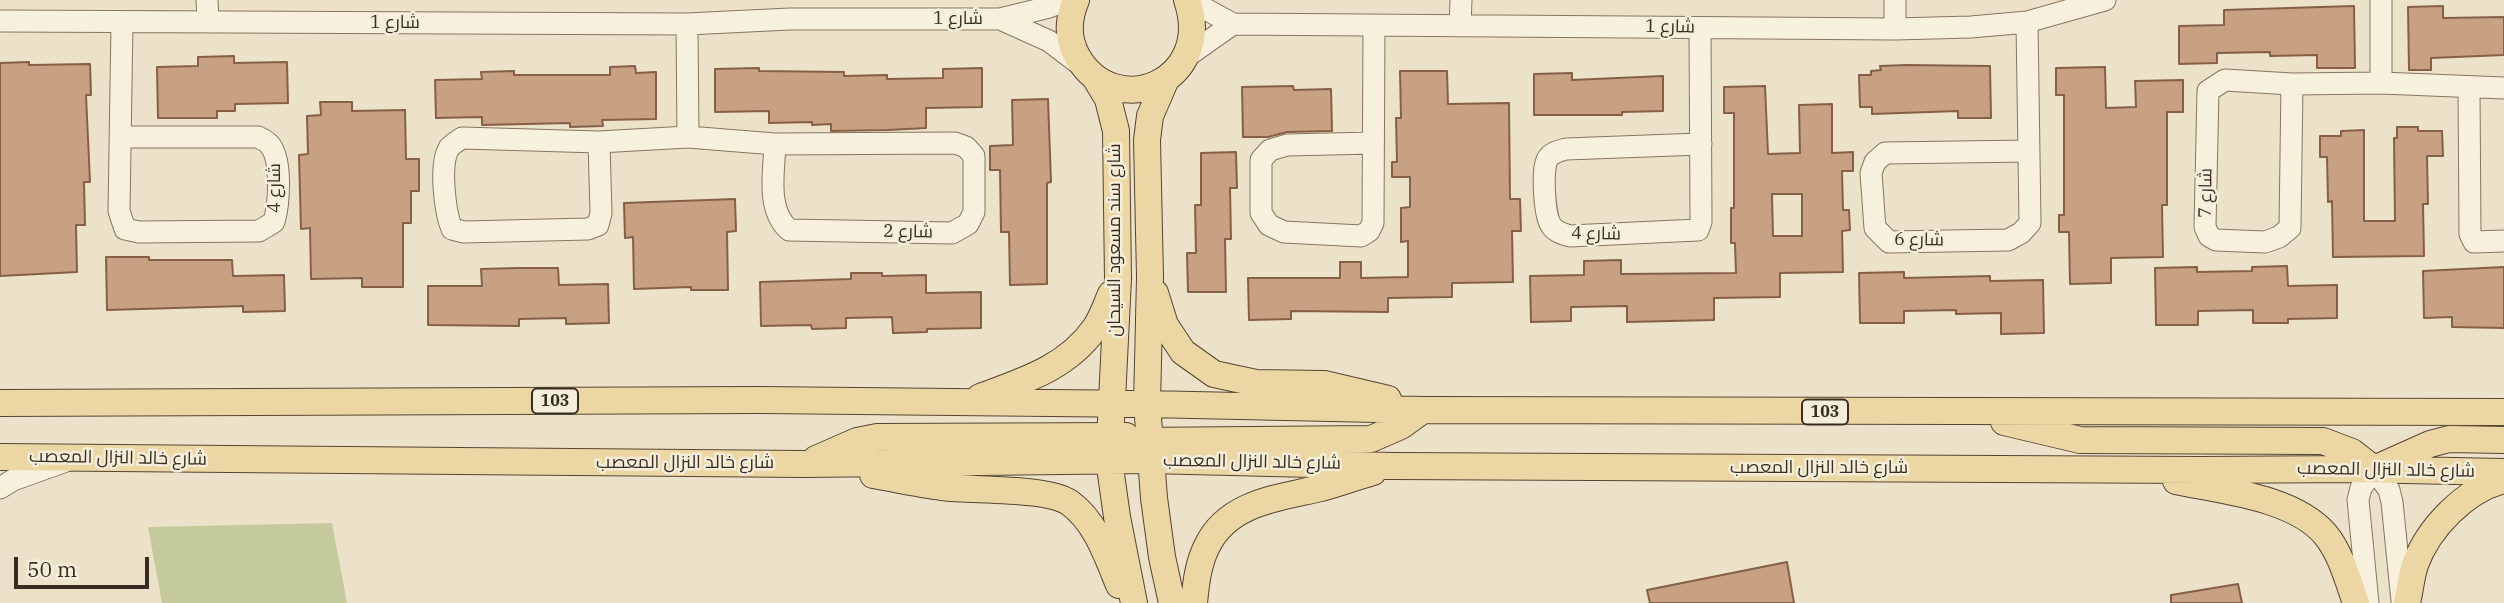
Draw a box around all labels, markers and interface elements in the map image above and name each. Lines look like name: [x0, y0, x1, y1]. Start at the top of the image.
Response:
street label: شارع 1: [933, 8, 983, 30]
street label: شارع 1: [370, 12, 420, 34]
street label: شارع 1: [1645, 16, 1695, 38]
street label: شارع سند مسعود السيحان: [1104, 143, 1126, 337]
street label: شارع 4: [264, 163, 286, 213]
street label: شارع 7: [2195, 168, 2217, 218]
street label: شارع 2: [883, 221, 933, 243]
street label: شارع 4: [1571, 223, 1621, 245]
street label: شارع 6: [1894, 229, 1944, 251]
road number: 103: [532, 388, 578, 414]
road number: 103: [1802, 400, 1848, 424]
street label: شارع خالد النزال المعصب: [29, 446, 207, 470]
street label: شارع خالد النزال المعصب: [1163, 450, 1341, 474]
street label: شارع خالد النزال المعصب: [596, 452, 774, 474]
street label: شارع خالد النزال المعصب: [1730, 457, 1908, 479]
street label: شارع خالد النزال المعصب: [2297, 458, 2475, 482]
scale bar: [18, 544, 152, 588]
text: 50 m: [27, 555, 77, 583]

